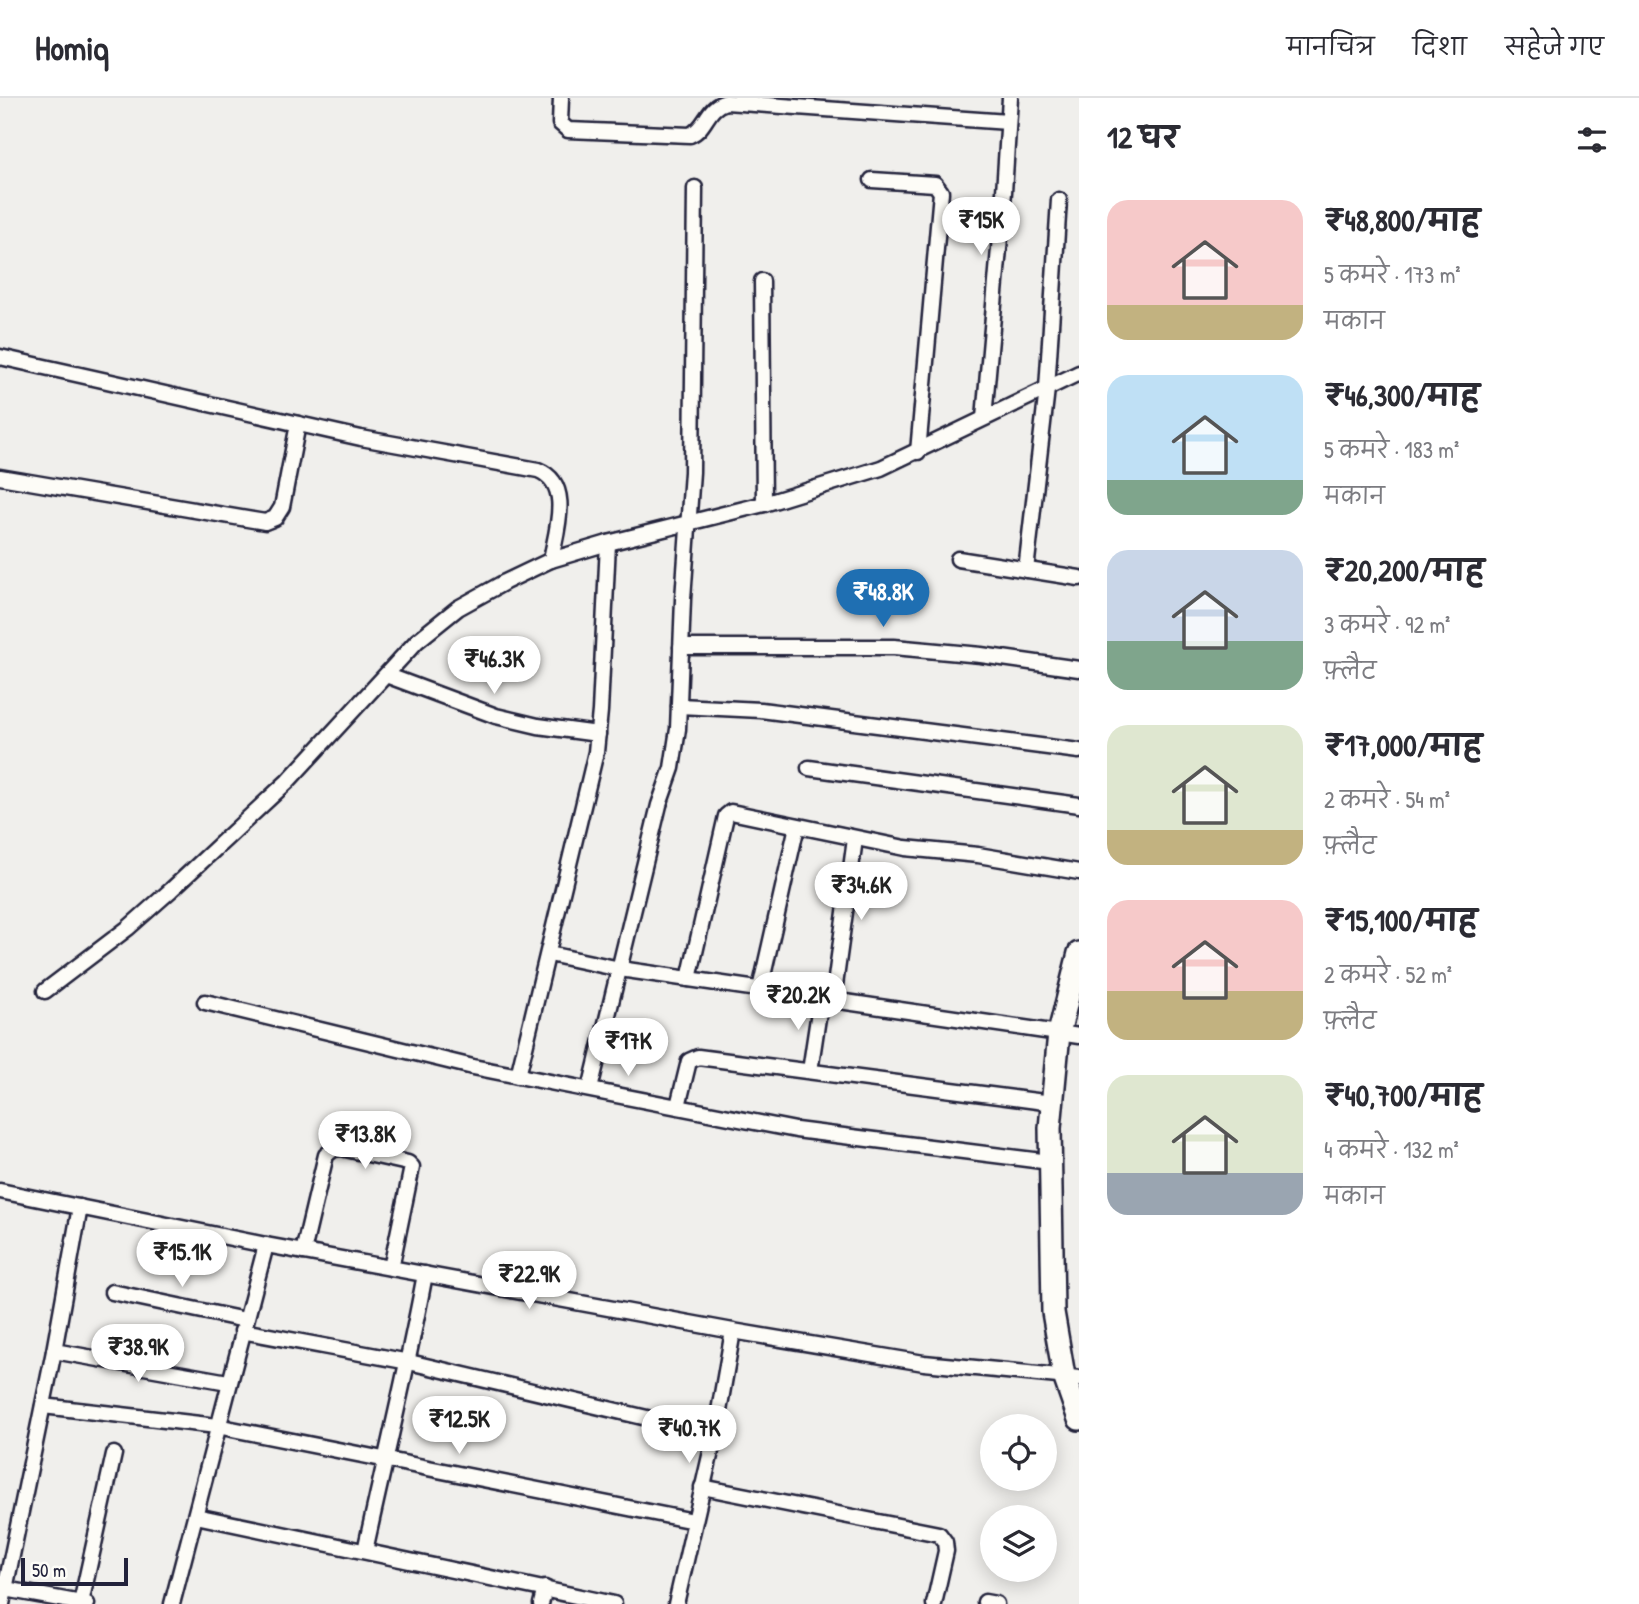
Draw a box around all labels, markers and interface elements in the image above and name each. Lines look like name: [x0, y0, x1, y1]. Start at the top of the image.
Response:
text: Homiq: [35, 26, 109, 70]
text: मानचित्र: [1286, 30, 1375, 62]
text: दिशा: [1413, 30, 1467, 62]
text: सहेजे गए: [1505, 30, 1604, 62]
text: 12 घर: [1107, 117, 1179, 157]
icon: filters: [1573, 121, 1611, 159]
pin: ₹15K: [940, 198, 1022, 257]
text: ₹48,800/माह: [1324, 200, 1480, 240]
text: ₹15K: [958, 204, 1004, 235]
icon: home: [1163, 228, 1247, 312]
text: 5 कमरे · 173 m²: [1324, 259, 1461, 290]
text: मकान: [1324, 305, 1385, 336]
text: ₹46,300/माह: [1324, 375, 1480, 415]
icon: home: [1163, 403, 1247, 487]
text: 5 कमरे · 183 m²: [1324, 434, 1459, 465]
text: मकान: [1324, 480, 1385, 511]
text: ₹20,200/माह: [1324, 550, 1484, 590]
pin: ₹48.8K: [826, 570, 940, 629]
text: ₹48.8K: [852, 576, 914, 607]
icon: home: [1163, 578, 1247, 662]
text: 3 कमरे · 92 m²: [1324, 609, 1450, 640]
pin: ₹46.3K: [437, 636, 551, 696]
text: ₹46.3K: [464, 643, 524, 674]
text: फ़्लैट: [1324, 655, 1376, 686]
text: ₹17,000/माह: [1324, 725, 1482, 765]
icon: home: [1163, 753, 1247, 837]
text: 2 कमरे · 54 m²: [1324, 784, 1450, 815]
text: फ़्लैट: [1324, 830, 1376, 861]
pin: ₹34.6K: [804, 862, 918, 922]
text: ₹34.6K: [831, 869, 891, 900]
text: ₹15,100/माह: [1324, 900, 1477, 940]
icon: home: [1163, 928, 1247, 1012]
text: 2 कमरे · 52 m²: [1324, 959, 1452, 990]
pin: ₹20.2K: [741, 972, 855, 1032]
text: ₹20.2K: [766, 979, 830, 1010]
text: फ़्लैट: [1324, 1005, 1376, 1036]
pin: ₹17K: [587, 1018, 669, 1078]
text: ₹17K: [604, 1025, 652, 1056]
text: ₹40,700/माह: [1324, 1075, 1483, 1115]
icon: home: [1163, 1103, 1247, 1187]
pin: ₹13.8K: [308, 1112, 422, 1171]
text: ₹13.8K: [334, 1118, 396, 1149]
text: 4 कमरे · 132 m²: [1324, 1134, 1459, 1165]
text: मकान: [1324, 1180, 1385, 1211]
pin: ₹15.1K: [125, 1230, 239, 1289]
text: ₹15.1K: [152, 1236, 212, 1267]
pin: ₹22.9K: [472, 1252, 586, 1311]
text: ₹22.9K: [498, 1258, 560, 1289]
pin: ₹38.9K: [81, 1324, 195, 1384]
text: ₹38.9K: [107, 1331, 169, 1362]
pin: ₹12.5K: [402, 1396, 516, 1456]
text: ₹12.5K: [428, 1403, 490, 1434]
pin: ₹40.7K: [632, 1406, 746, 1465]
text: ₹40.7K: [657, 1412, 721, 1443]
map controls: [980, 1414, 1057, 1582]
button: locate: [980, 1414, 1057, 1491]
button: layers: [980, 1505, 1057, 1582]
scale bar: [21, 1555, 128, 1587]
text: 50 m: [32, 1557, 66, 1583]

